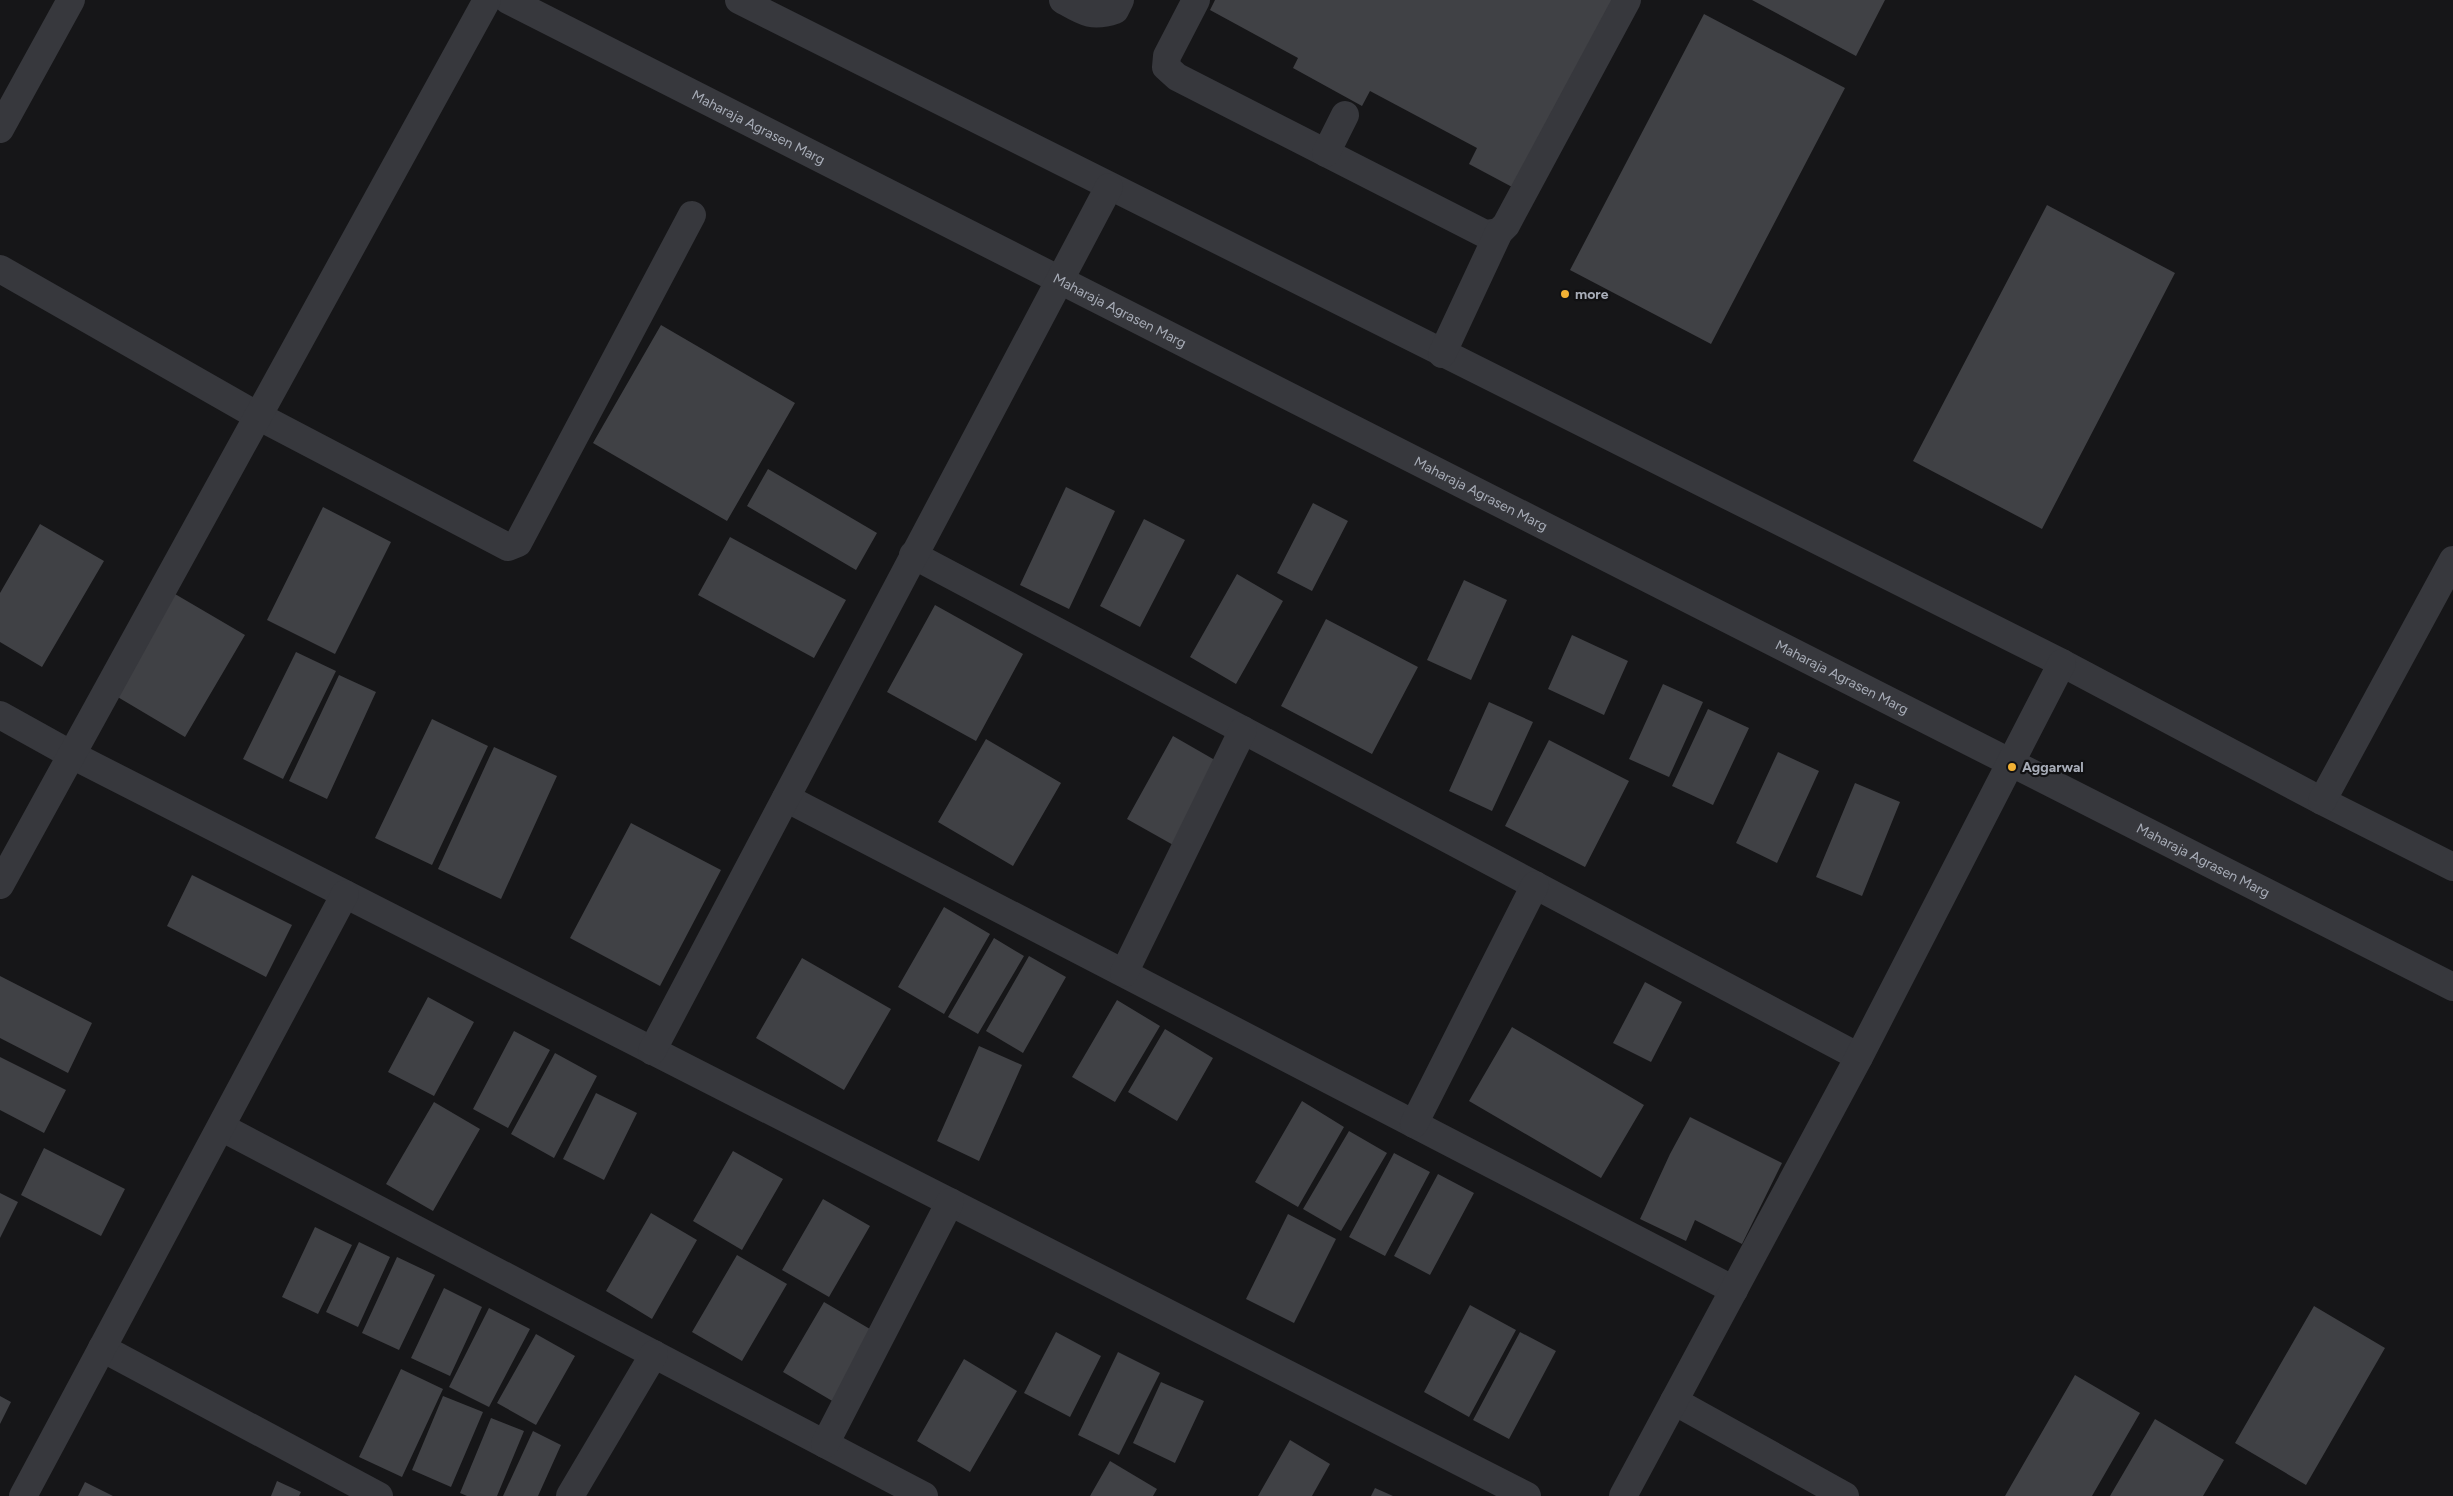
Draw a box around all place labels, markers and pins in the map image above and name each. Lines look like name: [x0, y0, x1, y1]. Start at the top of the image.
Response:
place label: more: [1575, 286, 1609, 303]
marker: more: [1559, 288, 1571, 300]
place label: Aggarwal: [2022, 759, 2084, 776]
marker: Aggarwal: [2006, 761, 2018, 773]

